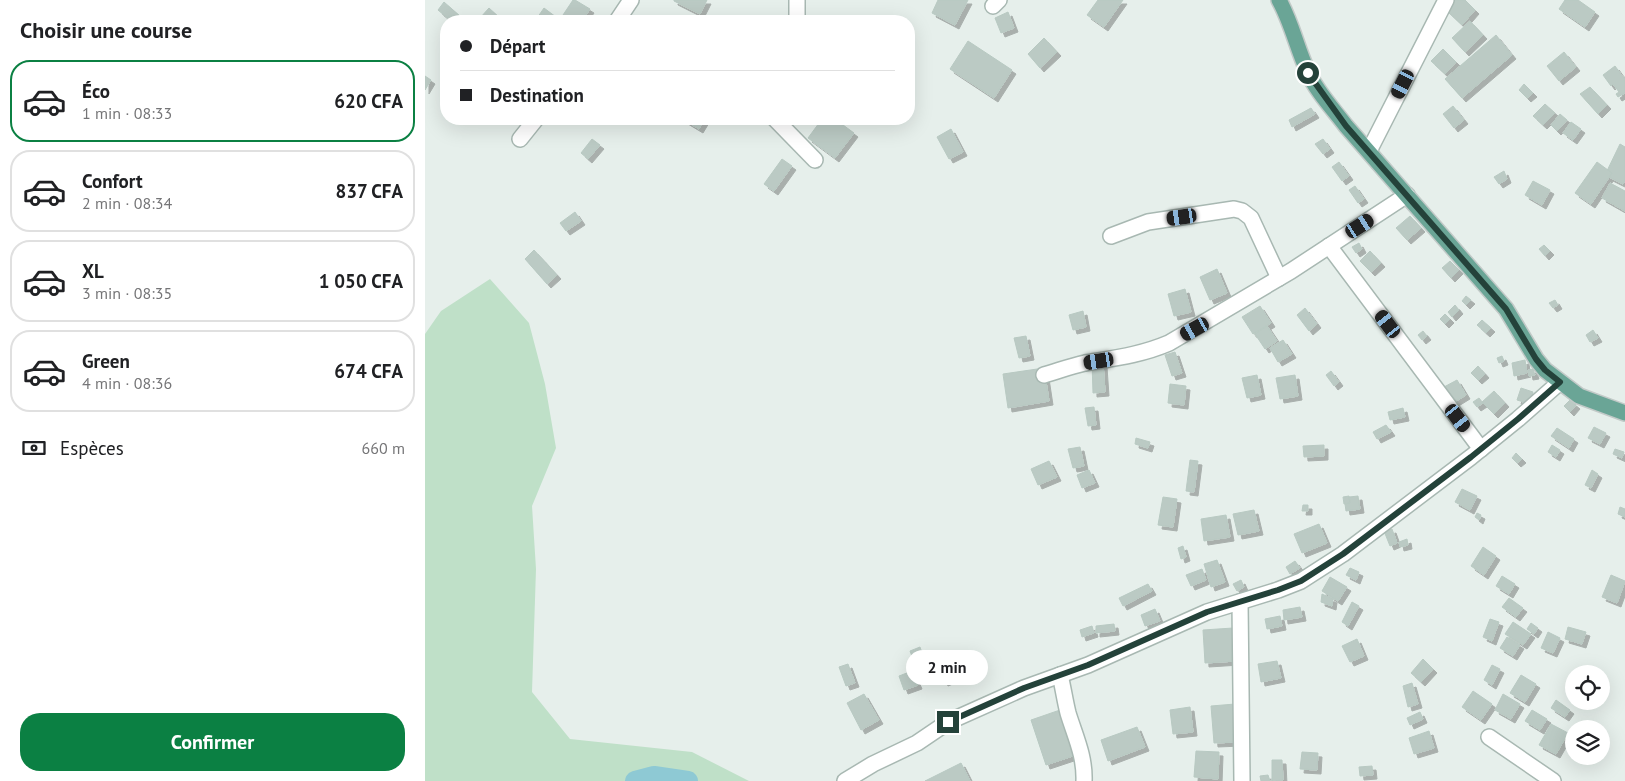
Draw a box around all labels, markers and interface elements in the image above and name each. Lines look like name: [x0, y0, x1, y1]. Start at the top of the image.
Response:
text: Choisir une course: [20, 16, 192, 44]
text: Départ: [490, 34, 546, 58]
route start: [1297, 62, 1319, 84]
car: [1389, 67, 1416, 101]
icon: car: [22, 79, 67, 124]
text: Éco: [82, 79, 110, 103]
text: Destination: [490, 83, 584, 107]
text: 620 CFA: [334, 89, 403, 113]
text: 1 min · 08:33: [82, 103, 172, 123]
icon: car: [22, 169, 67, 214]
text: Confort: [82, 169, 143, 193]
text: 837 CFA: [335, 179, 403, 203]
text: 2 min · 08:34: [82, 193, 172, 213]
car: [1166, 207, 1197, 227]
car: [1343, 212, 1376, 240]
icon: car: [22, 259, 67, 304]
text: XL: [82, 259, 104, 283]
text: 1 050 CFA: [319, 269, 403, 293]
text: 3 min · 08:35: [82, 283, 172, 303]
car: [1372, 308, 1403, 340]
car: [1178, 315, 1211, 343]
icon: car: [22, 349, 67, 394]
text: Green: [82, 349, 130, 373]
car: [1083, 351, 1114, 371]
text: 674 CFA: [334, 359, 403, 383]
text: 4 min · 08:36: [82, 373, 172, 393]
car: [1442, 402, 1473, 434]
icon: cash: [20, 434, 48, 462]
text: Espèces: [60, 436, 124, 460]
text: 660 m: [362, 438, 405, 458]
callout: 2 min: [907, 650, 989, 684]
text: 2 min: [927, 657, 967, 677]
map controls: [1565, 665, 1610, 765]
button: locate: [1565, 665, 1610, 710]
route end: [937, 711, 959, 733]
button: Confirmer: [20, 713, 405, 771]
button: layers: [1565, 720, 1610, 765]

